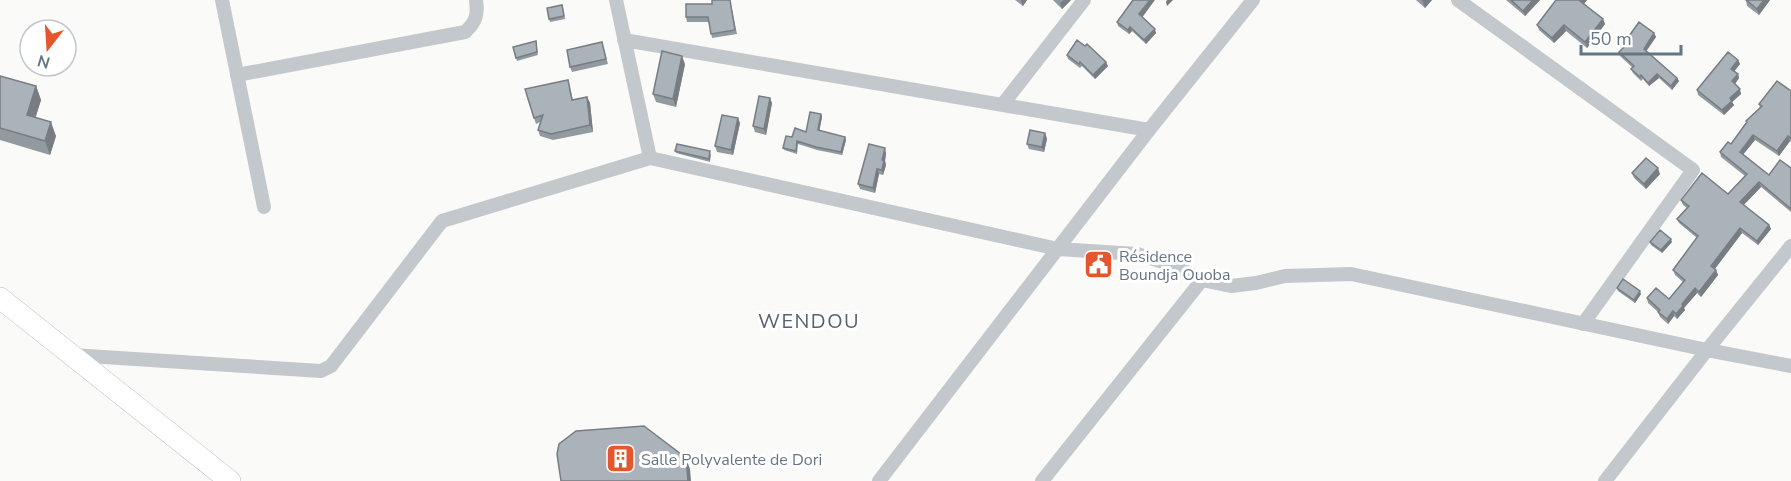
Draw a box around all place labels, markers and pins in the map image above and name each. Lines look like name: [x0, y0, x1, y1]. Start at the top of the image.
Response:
place label: Résidence Boundja Ouoba: [1119, 246, 1230, 286]
public building icon: Résidence Boundja Ouoba: [1082, 249, 1114, 281]
building icon: Salle Polyvalente de Dori: [604, 443, 636, 475]
place label: Salle Polyvalente de Dori: [641, 449, 822, 471]

